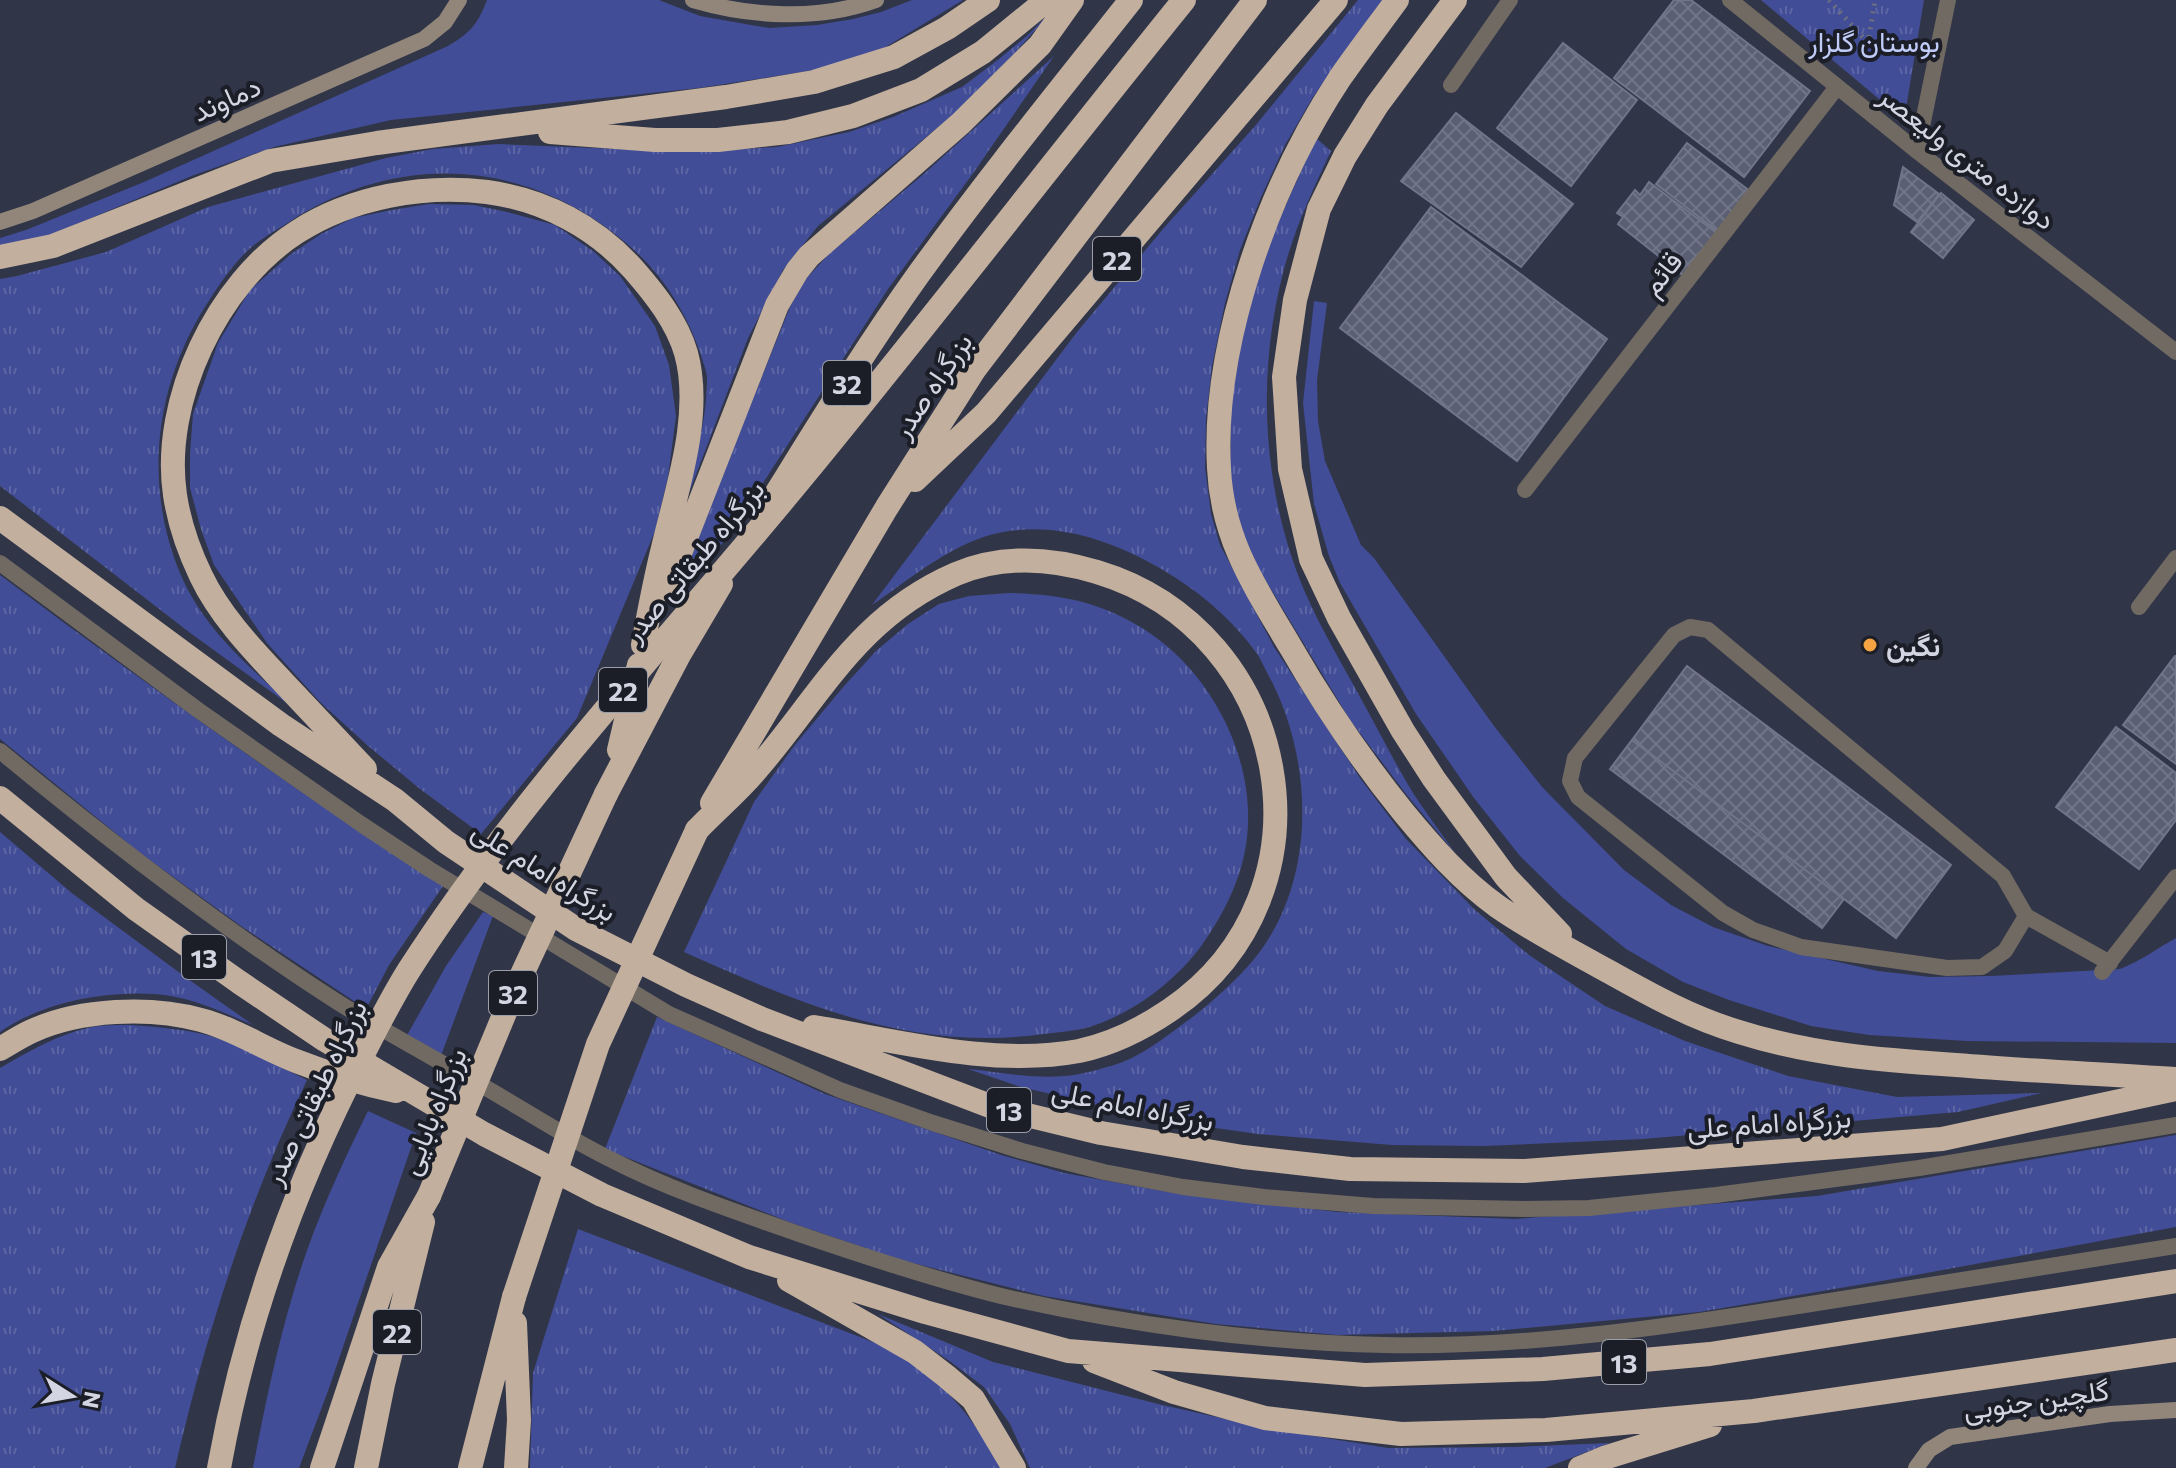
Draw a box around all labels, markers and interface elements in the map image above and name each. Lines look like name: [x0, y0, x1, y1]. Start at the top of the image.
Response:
park label: بوستان گلزار: [1807, 24, 1940, 60]
street label: دماوند: [187, 68, 266, 130]
street label: دوازده متری ولیعصر: [1871, 77, 2063, 238]
road number: 22: [1093, 237, 1141, 281]
street label: قائم: [1633, 244, 1691, 304]
street label: بزرگراه صدر: [883, 326, 980, 446]
road number: 32: [823, 361, 871, 405]
street label: بزرگراه طبقاتی صدر: [615, 472, 772, 650]
place label: نگین: [1886, 628, 1940, 663]
marker: نگین: [1861, 636, 1879, 654]
road number: 22: [599, 668, 647, 712]
street label: بزرگراه امام علی: [465, 812, 624, 930]
road number: 13: [182, 935, 226, 979]
road number: 32: [489, 971, 537, 1015]
street label: بزرگراه طبقاتی صدر: [254, 994, 375, 1192]
street label: بزرگراه بابایی: [391, 1043, 475, 1180]
street label: بزرگراه امام علی: [1049, 1073, 1217, 1140]
road number: 13: [987, 1088, 1031, 1132]
street label: بزرگراه امام علی: [1686, 1099, 1852, 1148]
road number: 22: [373, 1310, 421, 1354]
road number: 13: [1602, 1340, 1646, 1384]
north arrow: [32, 1356, 112, 1436]
street label: گلچین جنوبی: [1961, 1372, 2111, 1429]
text: N: [77, 1389, 107, 1411]

